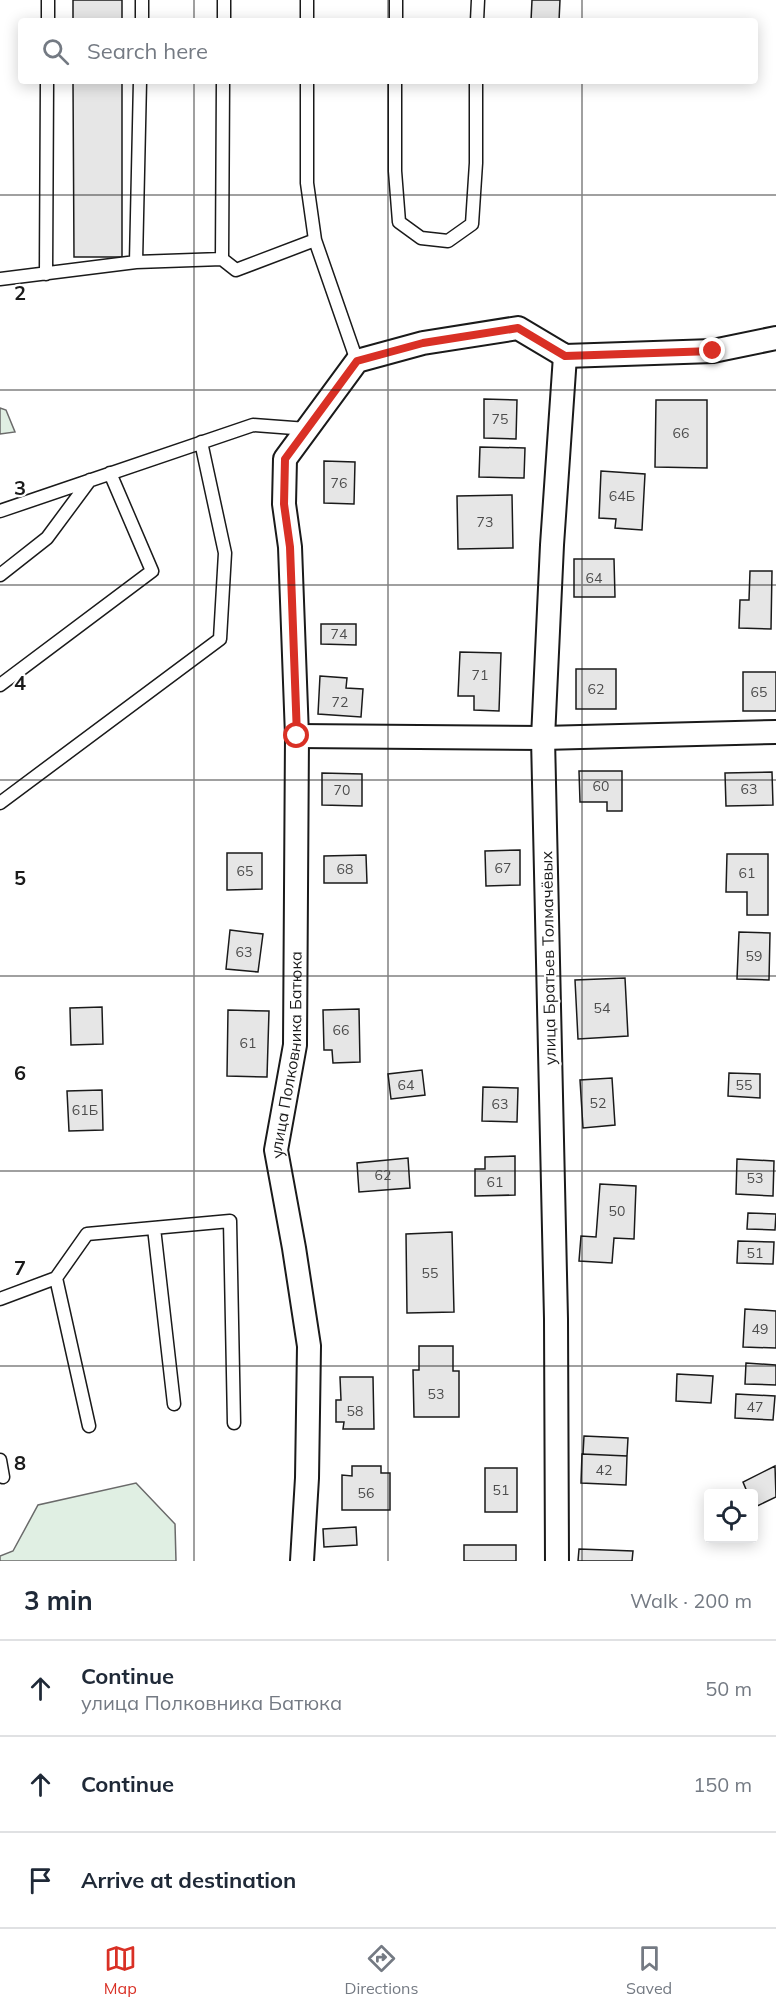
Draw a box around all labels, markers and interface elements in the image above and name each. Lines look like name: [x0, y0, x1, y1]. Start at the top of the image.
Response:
search box: [18, 18, 758, 84]
icon: search: [39, 35, 72, 68]
text: Search here: [87, 37, 208, 65]
text: 2: [14, 280, 26, 305]
route end: [699, 337, 725, 363]
house number: 75: [492, 410, 508, 428]
house number: 66: [673, 424, 689, 442]
house number: 76: [331, 474, 347, 492]
text: 3: [14, 475, 26, 500]
house number: 64Б: [609, 487, 635, 505]
house number: 73: [477, 513, 493, 531]
house number: 64: [586, 569, 603, 587]
house number: 74: [331, 625, 348, 643]
house number: 71: [472, 666, 488, 684]
text: 4: [14, 670, 26, 695]
house number: 62: [588, 680, 604, 698]
house number: 65: [751, 683, 767, 701]
house number: 72: [332, 693, 348, 711]
route start: [283, 722, 309, 748]
house number: 60: [593, 777, 609, 795]
house number: 63: [741, 780, 757, 798]
house number: 70: [334, 781, 350, 799]
street label: улица Братьев Толмачёвых: [536, 851, 560, 1065]
house number: 67: [495, 859, 511, 877]
house number: 68: [337, 860, 353, 878]
house number: 65: [237, 862, 253, 880]
house number: 61: [739, 864, 755, 882]
text: 5: [14, 865, 26, 890]
house number: 63: [236, 943, 252, 961]
house number: 59: [746, 947, 762, 965]
street label: улица Полковника Батюка: [266, 951, 306, 1160]
house number: 54: [594, 999, 611, 1017]
house number: 66: [333, 1021, 349, 1039]
house number: 61: [240, 1034, 256, 1052]
text: 6: [14, 1060, 26, 1085]
house number: 64: [398, 1076, 415, 1094]
house number: 55: [736, 1076, 752, 1094]
house number: 52: [590, 1094, 606, 1112]
house number: 63: [492, 1095, 508, 1113]
house number: 61Б: [72, 1101, 98, 1119]
house number: 62: [375, 1166, 391, 1184]
house number: 53: [747, 1169, 763, 1187]
house number: 61: [487, 1173, 503, 1191]
house number: 50: [609, 1202, 625, 1220]
house number: 51: [747, 1244, 763, 1262]
text: 7: [14, 1255, 26, 1280]
house number: 55: [422, 1264, 438, 1282]
house number: 49: [752, 1320, 768, 1338]
house number: 53: [428, 1385, 444, 1403]
house number: 47: [747, 1398, 763, 1416]
house number: 58: [347, 1402, 363, 1420]
text: 8: [14, 1450, 26, 1475]
house number: 42: [596, 1461, 612, 1479]
house number: 51: [493, 1481, 509, 1499]
house number: 56: [358, 1484, 374, 1502]
map controls: [704, 1489, 758, 1543]
button: locate: [704, 1489, 758, 1543]
text: 3 min: [24, 1584, 93, 1617]
text: Walk · 200 m: [630, 1588, 752, 1613]
text: Continue: [81, 1662, 174, 1690]
icon: ahead: [24, 1672, 57, 1705]
text: 50 m: [705, 1676, 752, 1701]
text: улица Полковника Батюка: [81, 1690, 342, 1715]
icon: ahead: [24, 1768, 57, 1801]
text: Continue: [81, 1770, 174, 1798]
text: 150 m: [693, 1772, 752, 1797]
icon: arrive: [24, 1864, 57, 1897]
text: Arrive at destination: [81, 1866, 296, 1894]
tab: Map: [104, 1942, 137, 1998]
tab: Directions: [344, 1942, 418, 1998]
tab: Saved: [626, 1942, 672, 1998]

